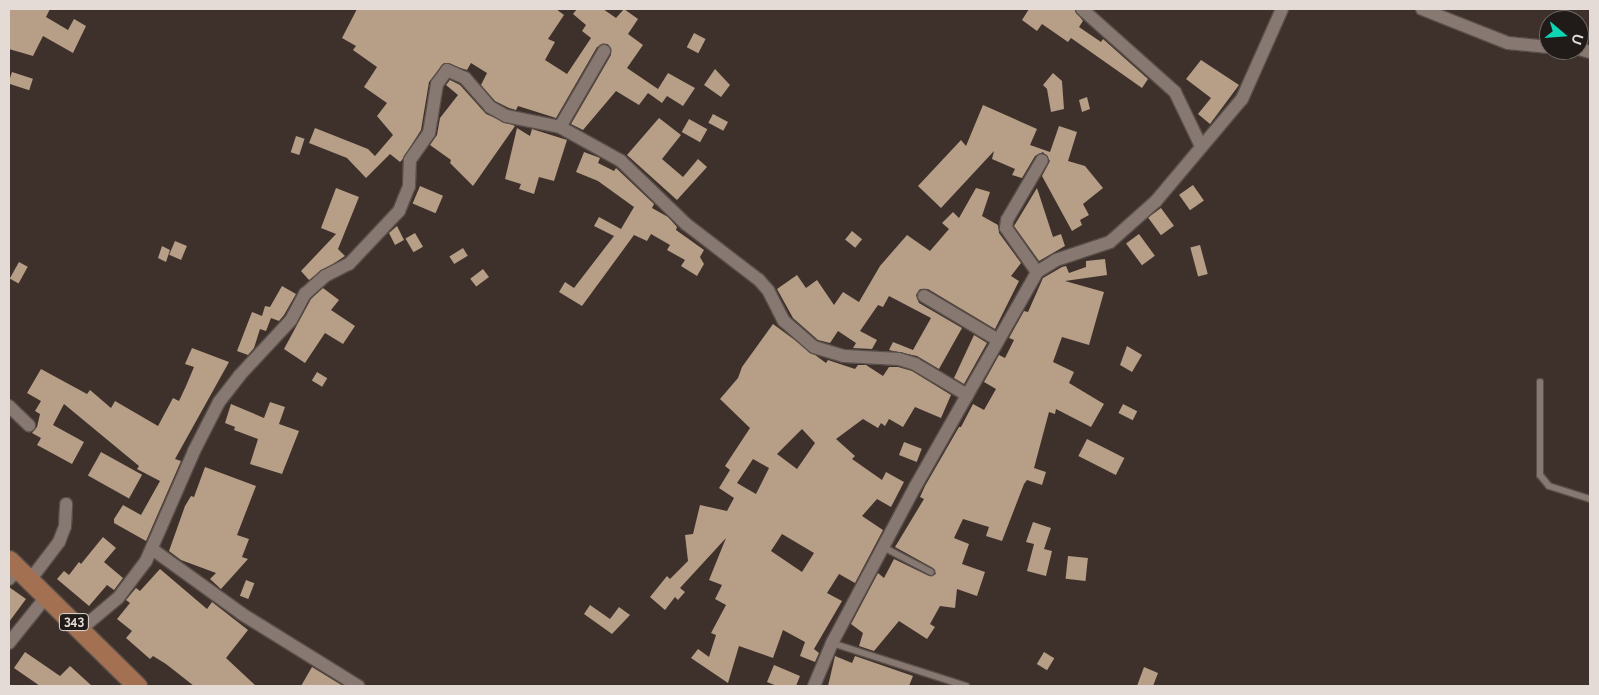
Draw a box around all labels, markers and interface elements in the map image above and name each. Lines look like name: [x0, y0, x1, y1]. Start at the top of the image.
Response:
north arrow: [1539, 10, 1589, 60]
text: U: [1568, 32, 1587, 47]
road number: 343: [58, 612, 90, 632]

